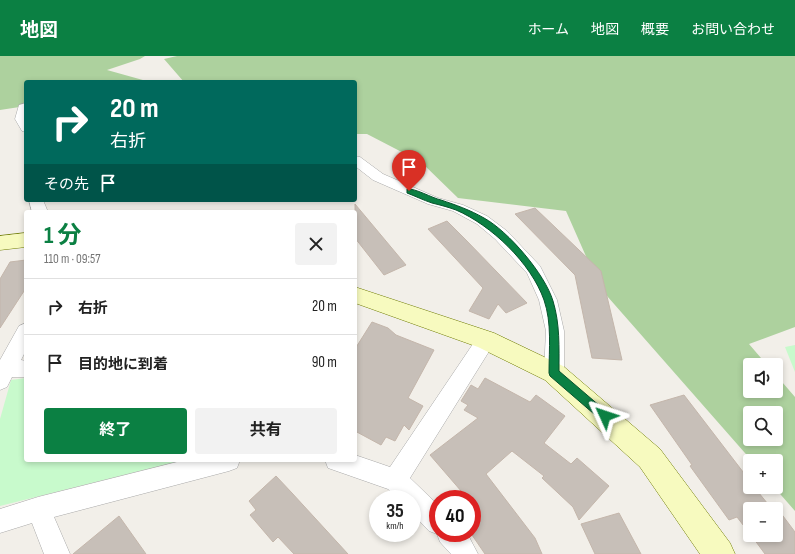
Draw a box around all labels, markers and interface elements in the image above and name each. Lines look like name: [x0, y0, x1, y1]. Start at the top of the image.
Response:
text: 地図: [20, 19, 58, 42]
text: ホーム: [527, 21, 569, 38]
text: 地図: [591, 21, 619, 38]
text: 概要: [641, 21, 669, 38]
text: お問い合わせ: [691, 21, 775, 38]
text: 20 m: [110, 92, 159, 125]
icon: right: [44, 96, 96, 148]
text: 右折: [110, 131, 146, 152]
pin: [392, 150, 426, 191]
icon: arrive: [398, 156, 420, 178]
icon: arrive: [97, 172, 119, 194]
text: その先: [44, 175, 89, 194]
text: 1 分: [44, 221, 81, 250]
button: close: [295, 223, 337, 265]
text: 110 m · 09:57: [44, 251, 100, 267]
icon: right: [44, 296, 66, 318]
text: 20 m: [312, 297, 337, 316]
text: 右折: [78, 299, 108, 318]
icon: arrive: [44, 352, 66, 374]
text: 90 m: [312, 353, 337, 372]
text: 目的地に到着: [78, 355, 168, 374]
map controls: [743, 358, 783, 542]
button: sound: [743, 358, 783, 398]
position arrow: [584, 395, 626, 437]
button: search: [743, 406, 783, 446]
button: 終了: [44, 408, 187, 454]
button: 共有: [195, 408, 337, 454]
button: +: [743, 454, 783, 494]
speed limit sign: 40: [429, 490, 481, 542]
text: 35: [386, 499, 404, 523]
button: −: [743, 502, 783, 542]
text: km/h: [386, 520, 404, 532]

